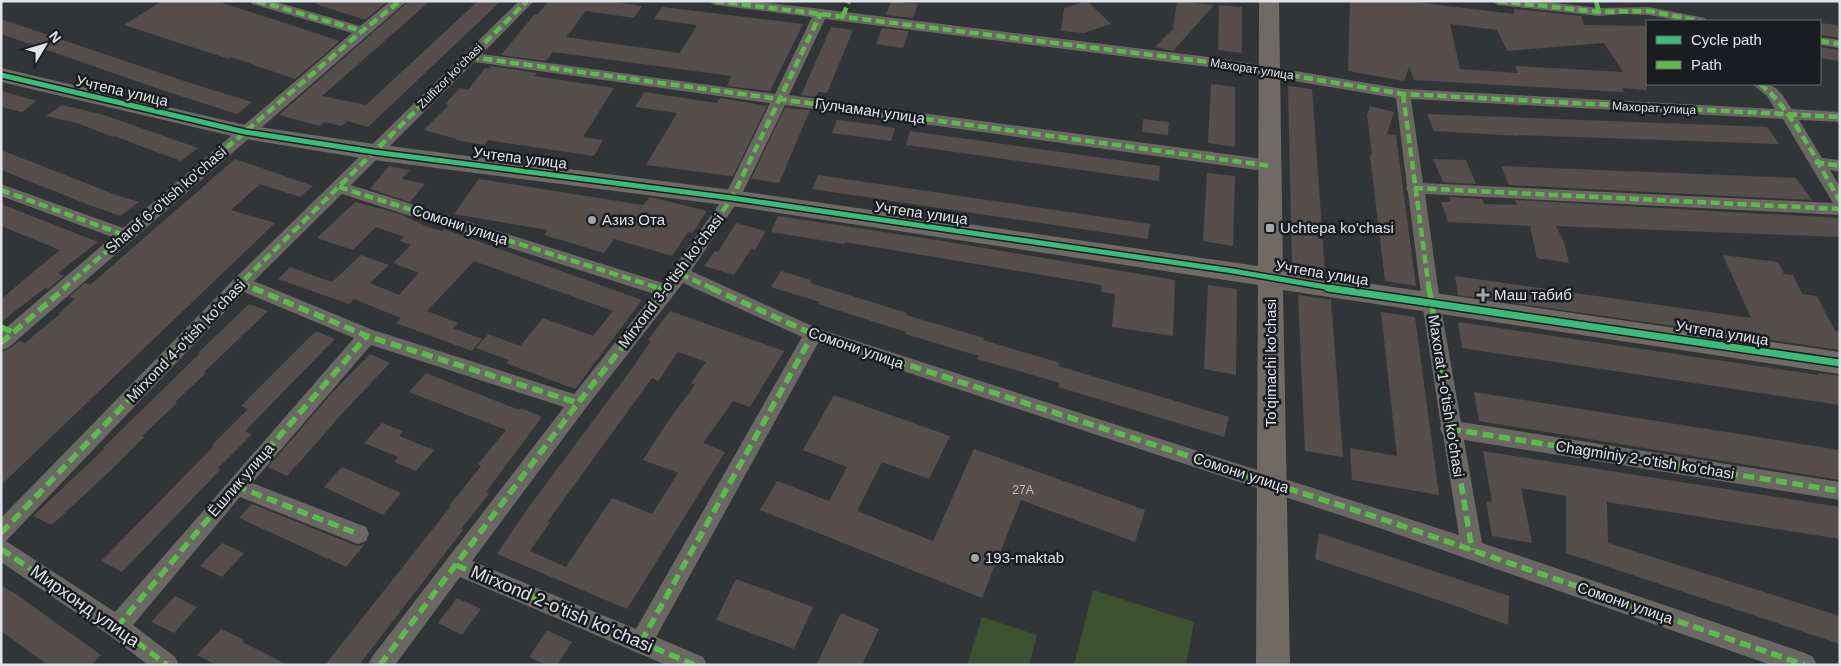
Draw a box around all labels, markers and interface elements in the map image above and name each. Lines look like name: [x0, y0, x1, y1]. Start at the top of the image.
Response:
north arrow: [20, 20, 70, 70]
legend: [1646, 20, 1821, 85]
text: N: [46, 28, 65, 46]
text: Cycle path: [1691, 31, 1762, 48]
street label: Zulfizor ko'chasi: [415, 41, 485, 111]
street label: Махорат улица: [1209, 55, 1295, 83]
text: Path: [1691, 56, 1722, 73]
street label: Учтепа улица: [74, 72, 171, 110]
street label: Гулчаман улица: [814, 94, 927, 127]
street label: Махорат улица: [1612, 99, 1697, 117]
street label: Sharof 6-o'tish ko'chasi: [102, 143, 229, 257]
street label: Учтепа улица: [472, 143, 569, 172]
street label: Учтепа улица: [873, 198, 970, 228]
street label: Сомони улица: [410, 201, 511, 248]
street label: Mirxond 3-o'tish ko'chasi: [615, 210, 727, 351]
place label: Азиз Ота: [602, 211, 666, 228]
marker: Азиз Ота: [586, 214, 598, 226]
place label: Uchtepa ko'chasi: [1280, 219, 1394, 236]
marker: Uchtepa ko'chasi: [1264, 222, 1276, 234]
street label: Учтепа улица: [1274, 257, 1371, 288]
street label: Mirxond 4-o'tish ko'chasi: [123, 276, 248, 405]
place label: Маш табиб: [1494, 286, 1572, 303]
marker: Маш табиб: [1476, 288, 1490, 302]
street label: To'qimachi ko'chasi: [1262, 299, 1279, 427]
street label: Maxorat 1-o'tish ko'chasi: [1425, 314, 1468, 478]
street label: Учтепа улица: [1674, 317, 1771, 348]
street label: Сомони улица: [806, 323, 907, 372]
street label: Chagminiy 2-o'tish ko'chasi: [1554, 437, 1736, 482]
street label: Ёшлик улица: [204, 439, 277, 520]
street label: Сомони улица: [1191, 449, 1292, 496]
house number: 27А: [1012, 483, 1034, 497]
place label: 193-maktab: [985, 549, 1064, 566]
marker: 193-maktab: [969, 552, 981, 564]
street label: Мирхонд улица: [27, 561, 144, 652]
street label: Mirxond 2-o'tish ko'chasi: [468, 562, 656, 656]
street label: Сомони улица: [1575, 578, 1676, 627]

